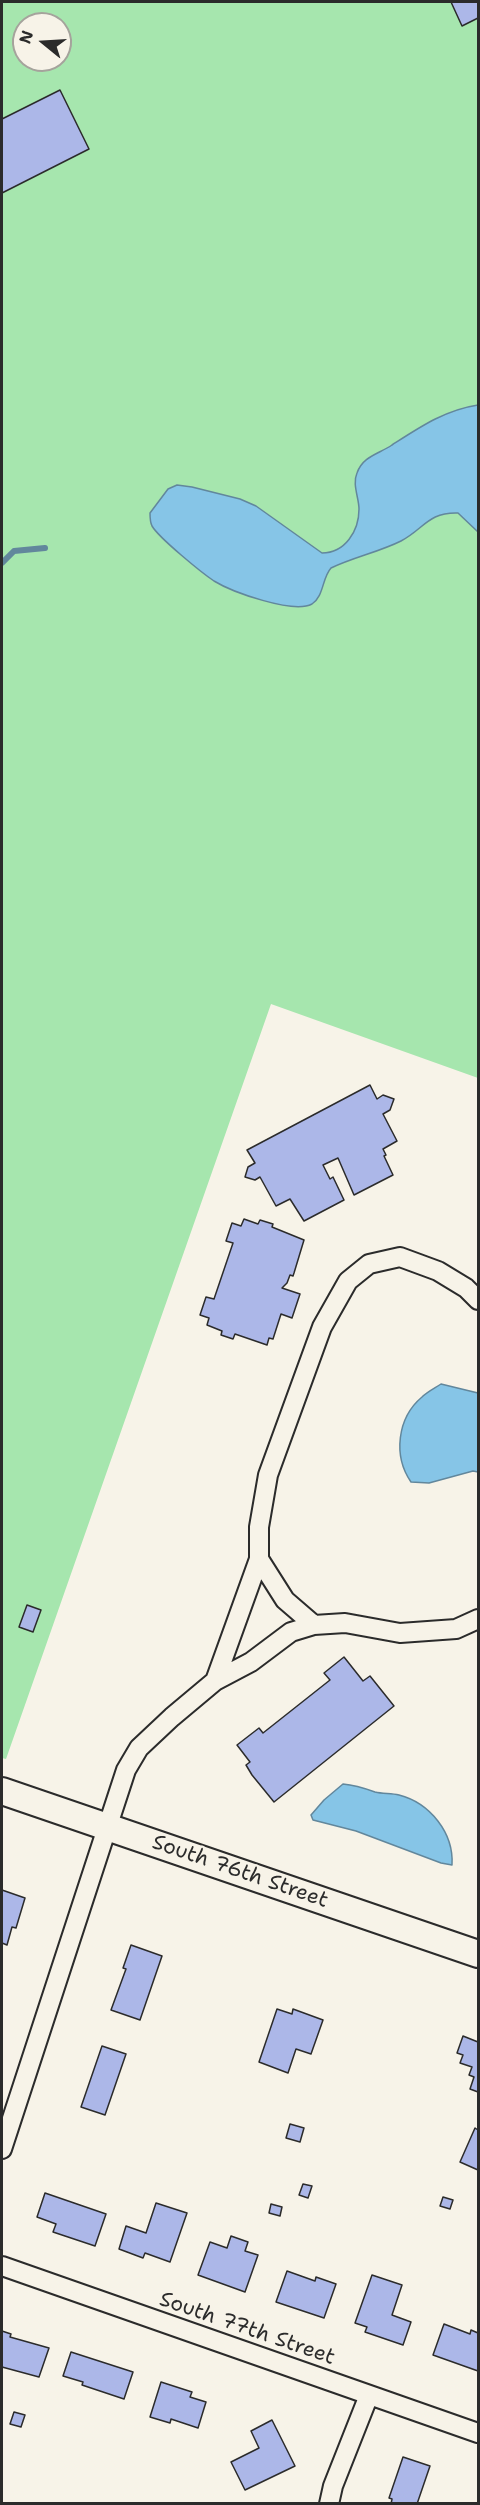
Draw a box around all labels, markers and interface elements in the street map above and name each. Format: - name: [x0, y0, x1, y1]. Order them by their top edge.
- north arrow: [12, 12, 72, 72]
- text: N: [14, 28, 38, 46]
- street label: South 76th Street: [149, 1830, 331, 1914]
- street label: South 77th Street: [156, 2287, 338, 2371]

